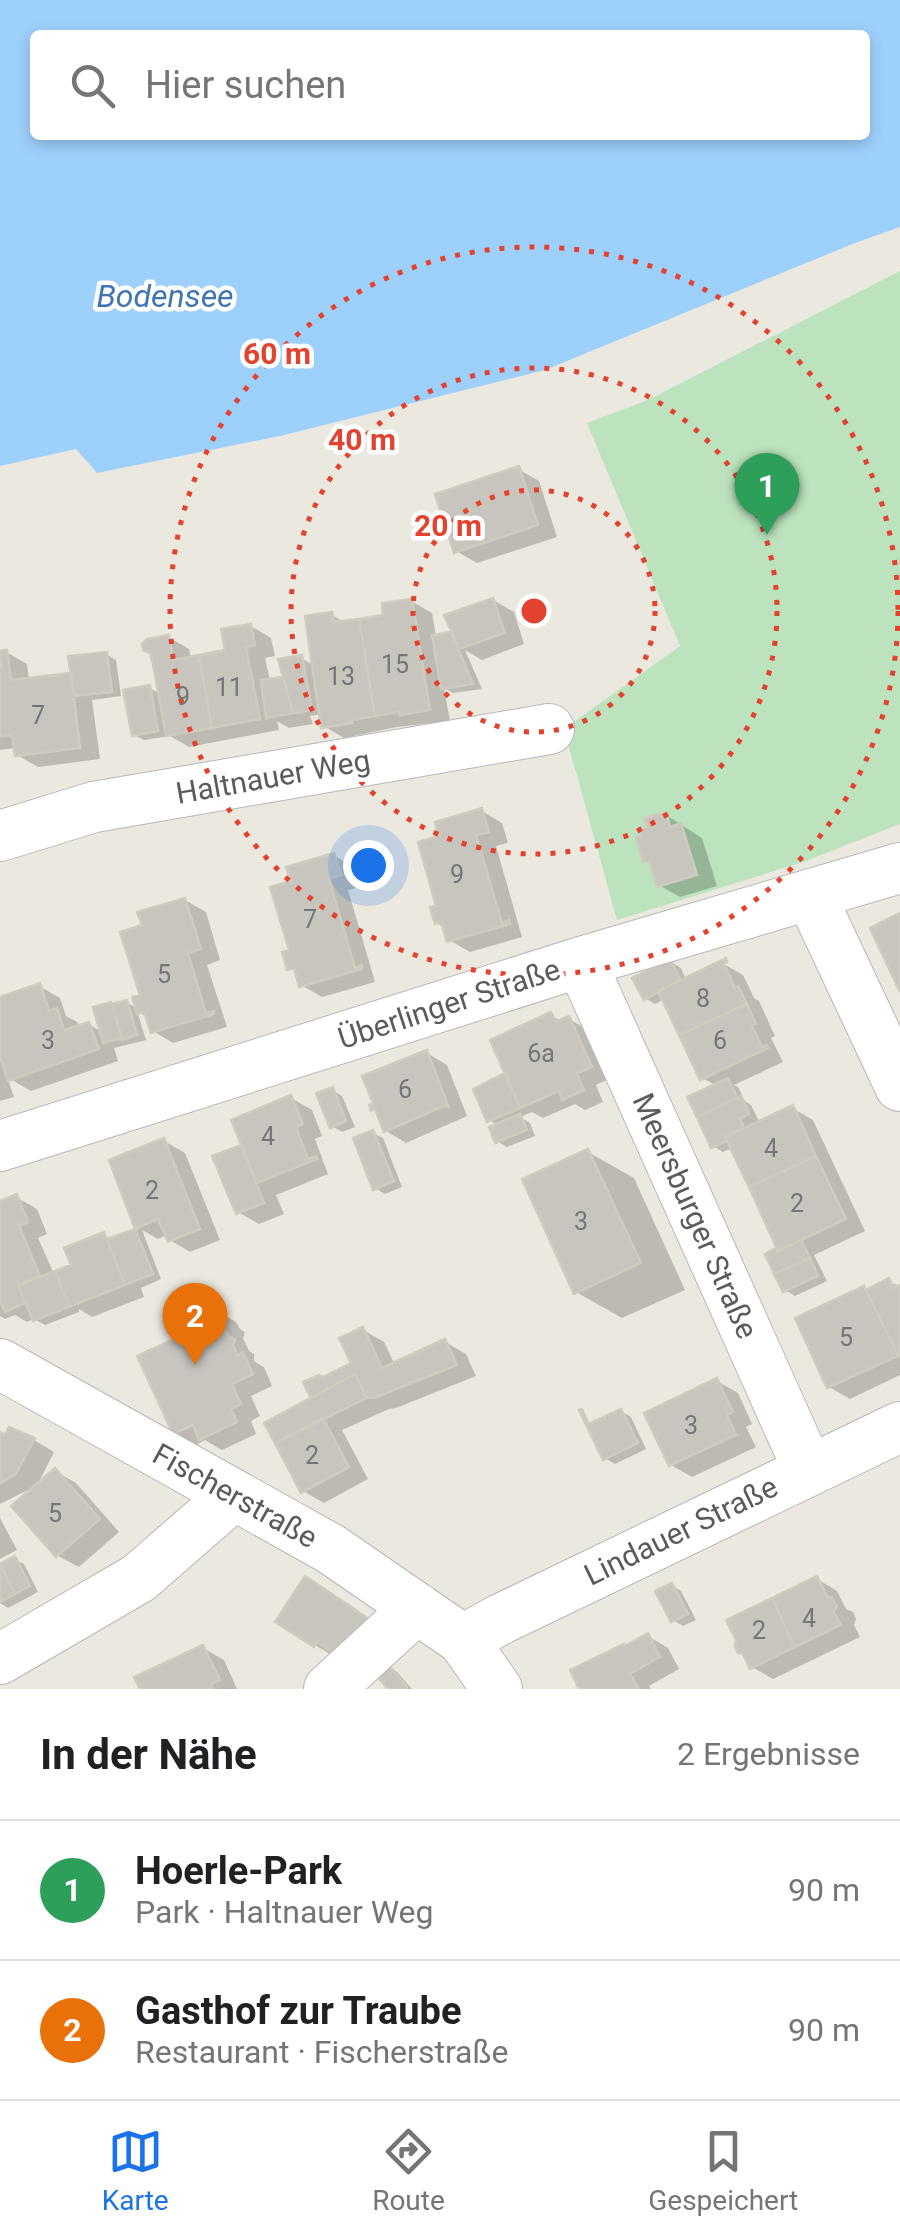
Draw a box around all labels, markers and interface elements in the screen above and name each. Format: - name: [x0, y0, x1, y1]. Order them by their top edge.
- search box: [30, 30, 870, 140]
- icon: search: [65, 58, 120, 113]
- text: Hier suchen: [145, 63, 346, 107]
- water label: Bodensee: [96, 277, 234, 315]
- text: 60 m: [243, 336, 311, 371]
- text: 40 m: [328, 422, 396, 457]
- pin: 1: [734, 452, 800, 535]
- text: 20 m: [414, 508, 482, 543]
- centre of rings: [516, 593, 552, 629]
- house number: 15: [381, 650, 409, 679]
- house number: 13: [327, 662, 355, 691]
- house number: 11: [215, 673, 243, 702]
- house number: 9: [176, 682, 190, 711]
- house number: 7: [31, 701, 45, 730]
- street label: Haltnauer Weg: [173, 742, 373, 811]
- your location: [343, 840, 394, 891]
- house number: 9: [450, 860, 464, 889]
- house number: 7: [303, 905, 317, 934]
- street label: Überlinger Straße: [334, 951, 564, 1056]
- house number: 5: [157, 960, 171, 989]
- house number: 8: [696, 984, 710, 1013]
- house number: 3: [41, 1026, 55, 1055]
- house number: 6: [713, 1026, 727, 1055]
- house number: 6a: [527, 1039, 555, 1068]
- house number: 6: [398, 1075, 412, 1104]
- street label: Meersburger Straße: [626, 1088, 765, 1344]
- house number: 4: [261, 1122, 275, 1151]
- house number: 4: [764, 1134, 778, 1163]
- house number: 2: [145, 1176, 159, 1205]
- house number: 2: [790, 1189, 804, 1218]
- house number: 3: [574, 1207, 588, 1236]
- pin: 2: [162, 1282, 228, 1365]
- house number: 5: [839, 1323, 853, 1352]
- house number: 3: [684, 1411, 698, 1440]
- street label: Fischerstraße: [147, 1436, 324, 1555]
- house number: 2: [305, 1441, 319, 1470]
- street label: Lindauer Straße: [578, 1469, 783, 1592]
- house number: 5: [48, 1499, 62, 1528]
- house number: 4: [802, 1604, 816, 1633]
- house number: 2: [752, 1616, 766, 1645]
- text: In der Nähe: [40, 1730, 257, 1779]
- text: 2 Ergebnisse: [677, 1735, 860, 1773]
- text: Hoerle-Park: [135, 1849, 342, 1893]
- text: 1: [63, 1871, 82, 1909]
- text: 90 m: [788, 1871, 860, 1909]
- text: Park · Haltnauer Weg: [135, 1893, 434, 1931]
- text: Gasthof zur Traube: [135, 1989, 461, 2033]
- text: 2: [63, 2011, 82, 2049]
- text: 90 m: [788, 2011, 860, 2049]
- text: Restaurant · Fischerstraße: [135, 2033, 509, 2071]
- tab: Karte: [102, 2124, 169, 2217]
- tab: Route: [372, 2124, 445, 2217]
- tab: Gespeichert: [648, 2124, 798, 2217]

